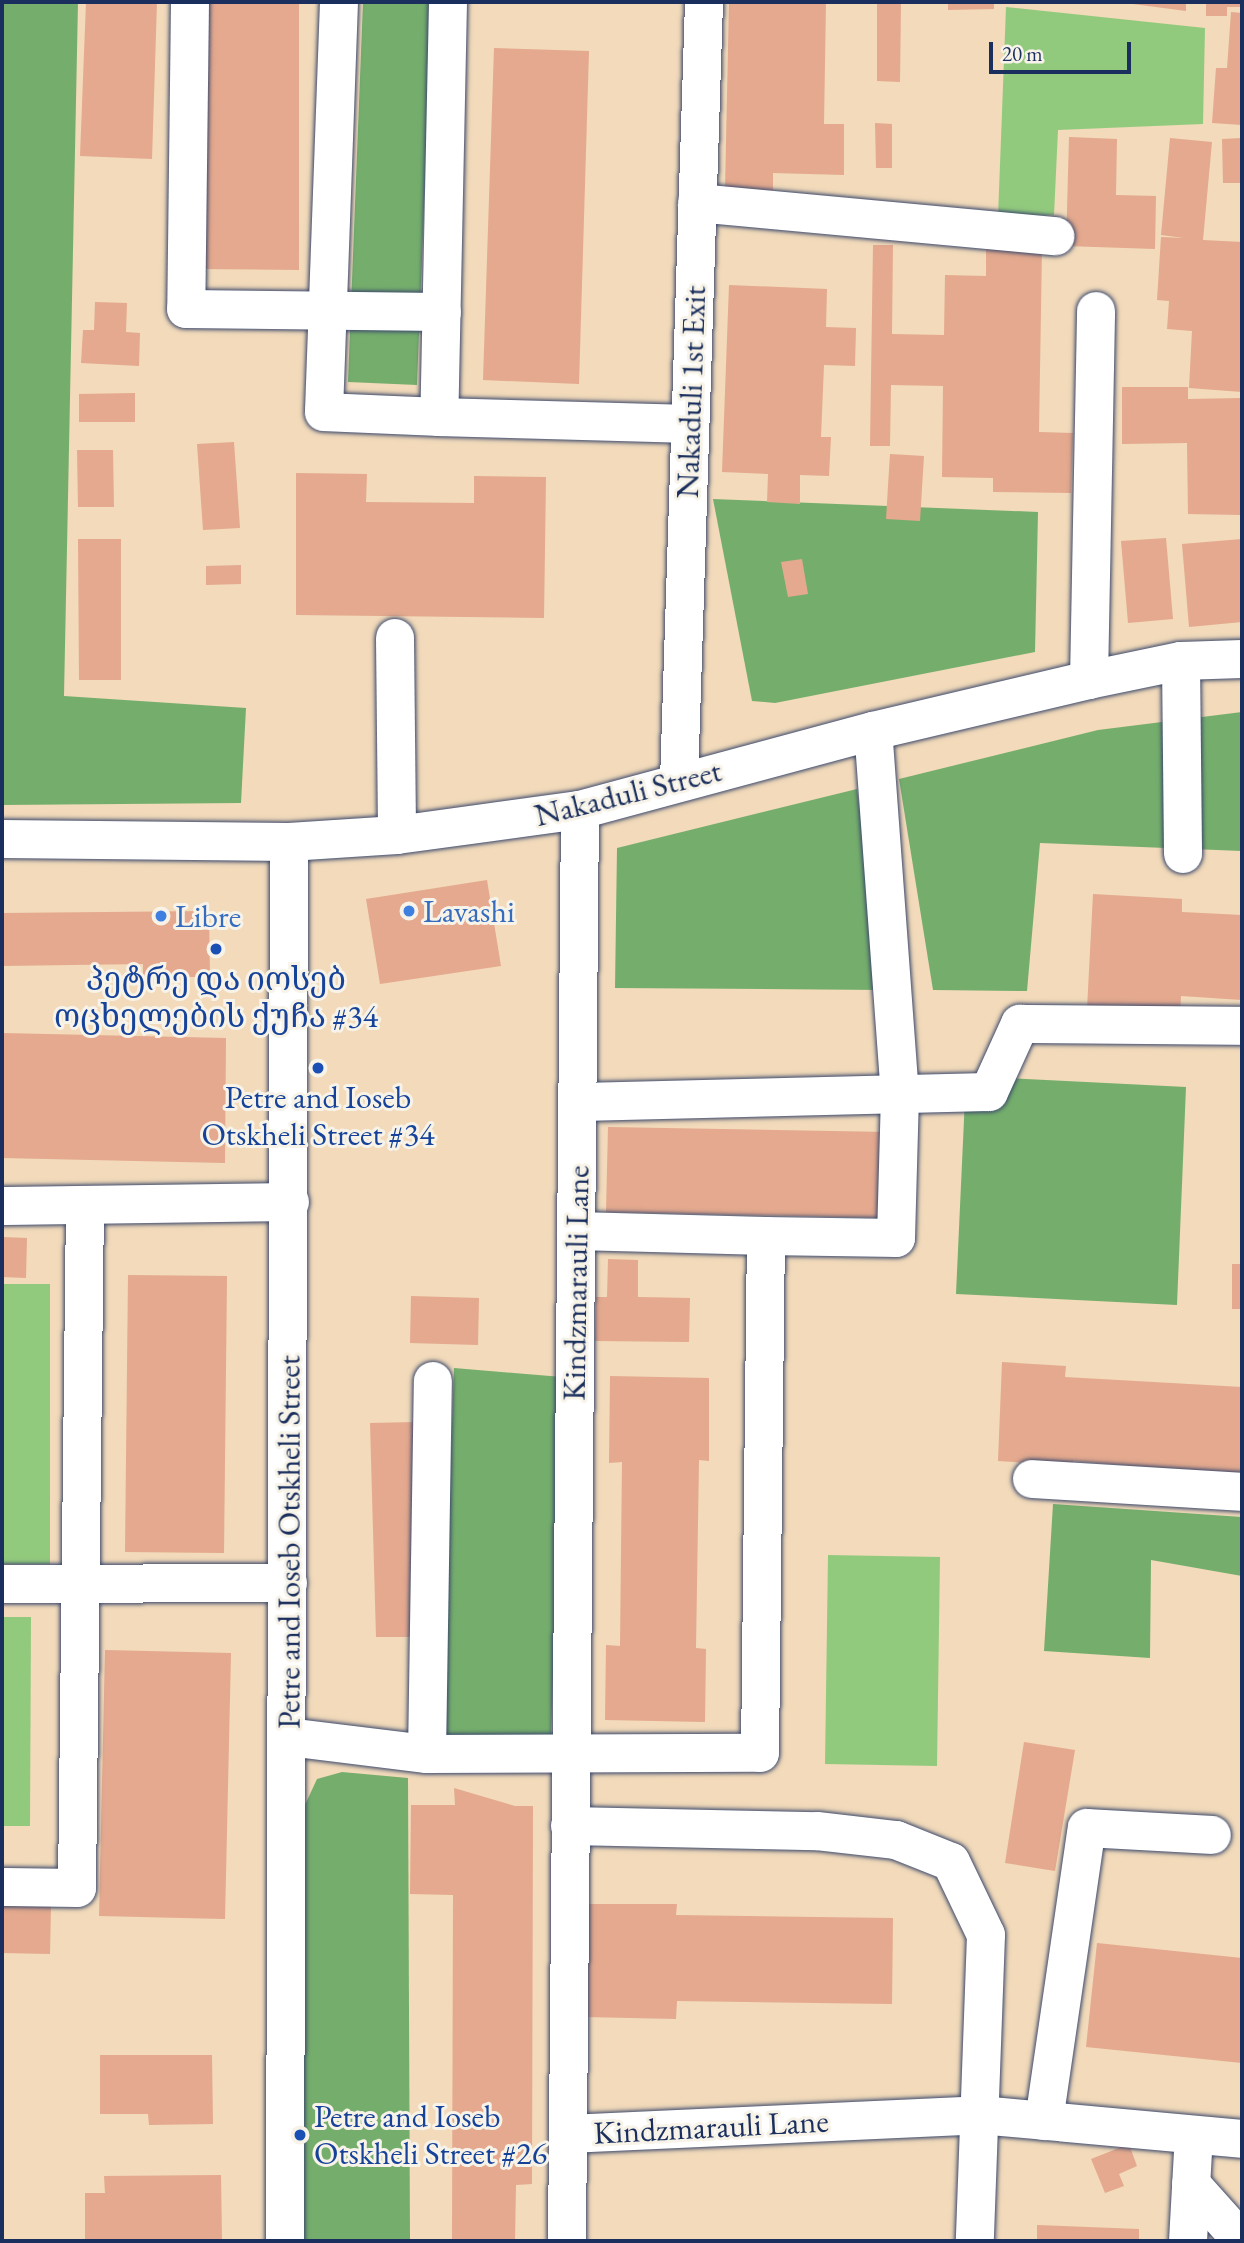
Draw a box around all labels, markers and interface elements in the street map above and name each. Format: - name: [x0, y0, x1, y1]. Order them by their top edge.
- scale bar: [992, 28, 1134, 72]
- text: 20 m: [1002, 40, 1043, 67]
- street label: Nakaduli 1st Exit: [668, 285, 714, 499]
- street label: Nakaduli Street: [531, 751, 725, 835]
- place label: Lavashi: [423, 892, 515, 930]
- place label: Libre: [175, 897, 241, 935]
- marker: Lavashi: [401, 903, 417, 919]
- marker: Libre: [153, 908, 169, 924]
- marker: პეტრე და იოსებ ოცხელების ქუჩა #34: [208, 941, 224, 957]
- place label: პეტრე და იოსებ ოცხელების ქუჩა #34: [54, 961, 378, 1036]
- marker: Petre and Ioseb Otskheli Street #34: [310, 1060, 326, 1076]
- place label: Petre and Ioseb Otskheli Street #34: [201, 1079, 435, 1154]
- street label: Kindzmarauli Lane: [555, 1165, 597, 1401]
- street label: Petre and Ioseb Otskheli Street: [270, 1355, 308, 1729]
- place label: Petre and Ioseb Otskheli Street #26: [314, 2098, 547, 2173]
- street label: Kindzmarauli Lane: [592, 2102, 830, 2152]
- marker: Petre and Ioseb Otskheli Street #26: [292, 2127, 308, 2143]

